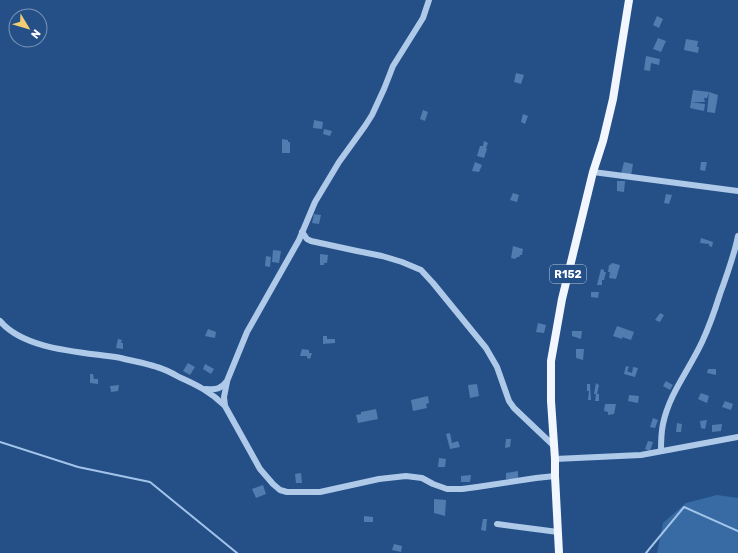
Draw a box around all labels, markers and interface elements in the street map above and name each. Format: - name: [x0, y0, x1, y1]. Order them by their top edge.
- north arrow: [8, 8, 48, 48]
- text: N: [28, 27, 43, 41]
- road number: R152: [550, 265, 586, 283]

